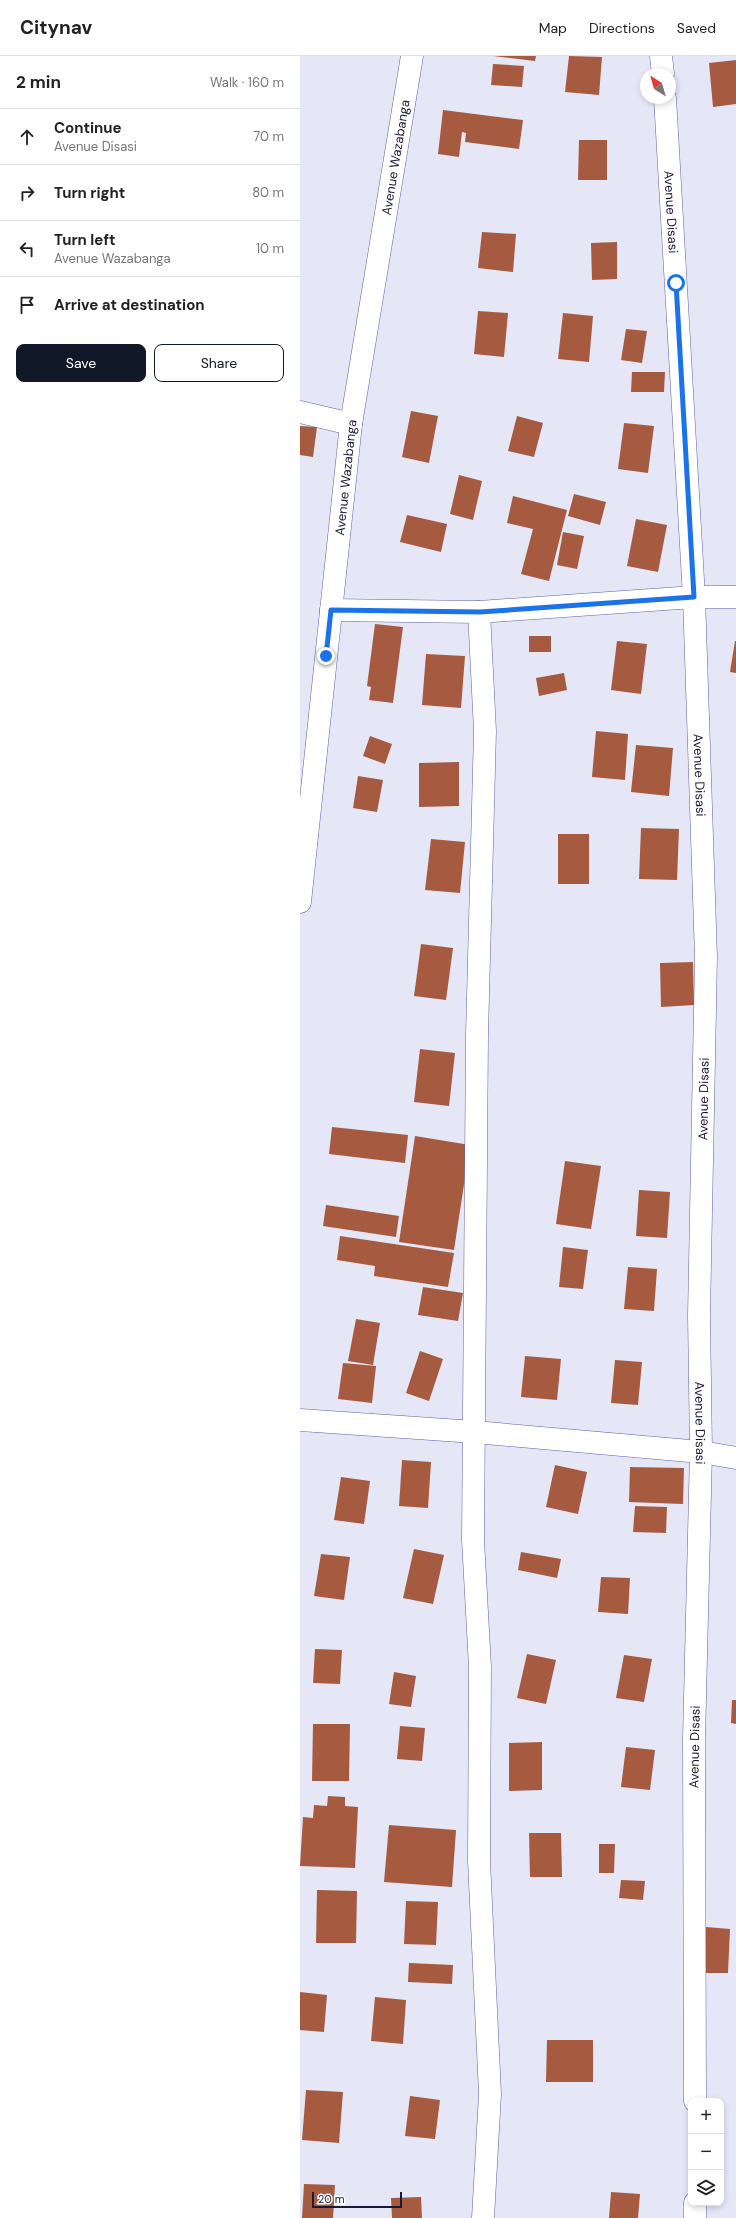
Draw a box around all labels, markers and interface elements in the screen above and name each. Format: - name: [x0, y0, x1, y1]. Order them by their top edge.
- text: Citynav: [20, 15, 92, 40]
- text: Map: [539, 19, 567, 37]
- text: Directions: [589, 19, 655, 37]
- text: Saved: [677, 19, 716, 37]
- north arrow: [640, 68, 676, 104]
- text: 2 min: [16, 71, 61, 93]
- text: Walk · 160 m: [210, 74, 284, 91]
- street label: Avenue Wazabanga: [378, 98, 414, 216]
- text: Continue: [54, 118, 122, 138]
- icon: ahead: [16, 126, 38, 148]
- text: 70 m: [253, 128, 284, 145]
- text: Avenue Disasi: [54, 138, 137, 155]
- street label: Avenue Disasi: [660, 170, 682, 254]
- icon: right: [16, 182, 38, 204]
- text: Turn right: [54, 183, 125, 203]
- text: 80 m: [252, 184, 284, 201]
- text: Turn left: [54, 230, 115, 250]
- icon: left: [16, 238, 38, 260]
- text: 10 m: [256, 240, 284, 257]
- text: Avenue Wazabanga: [54, 250, 171, 267]
- route start: [667, 274, 685, 292]
- icon: arrive: [16, 294, 38, 316]
- text: Arrive at destination: [54, 295, 205, 315]
- button: Save: [16, 344, 146, 382]
- button: Share: [154, 344, 284, 382]
- street label: Avenue Wazabanga: [331, 418, 361, 536]
- route end: [317, 647, 335, 665]
- street label: Avenue Disasi: [690, 733, 709, 817]
- street label: Avenue Disasi: [694, 1057, 713, 1141]
- street label: Avenue Disasi: [691, 1381, 709, 1465]
- street label: Avenue Disasi: [685, 1705, 704, 1789]
- map controls: [688, 2098, 724, 2206]
- button: +: [688, 2098, 724, 2134]
- button: −: [688, 2134, 724, 2170]
- button: layers: [688, 2170, 724, 2206]
- scale bar: [312, 2190, 402, 2209]
- text: 20 m: [318, 2192, 344, 2206]

